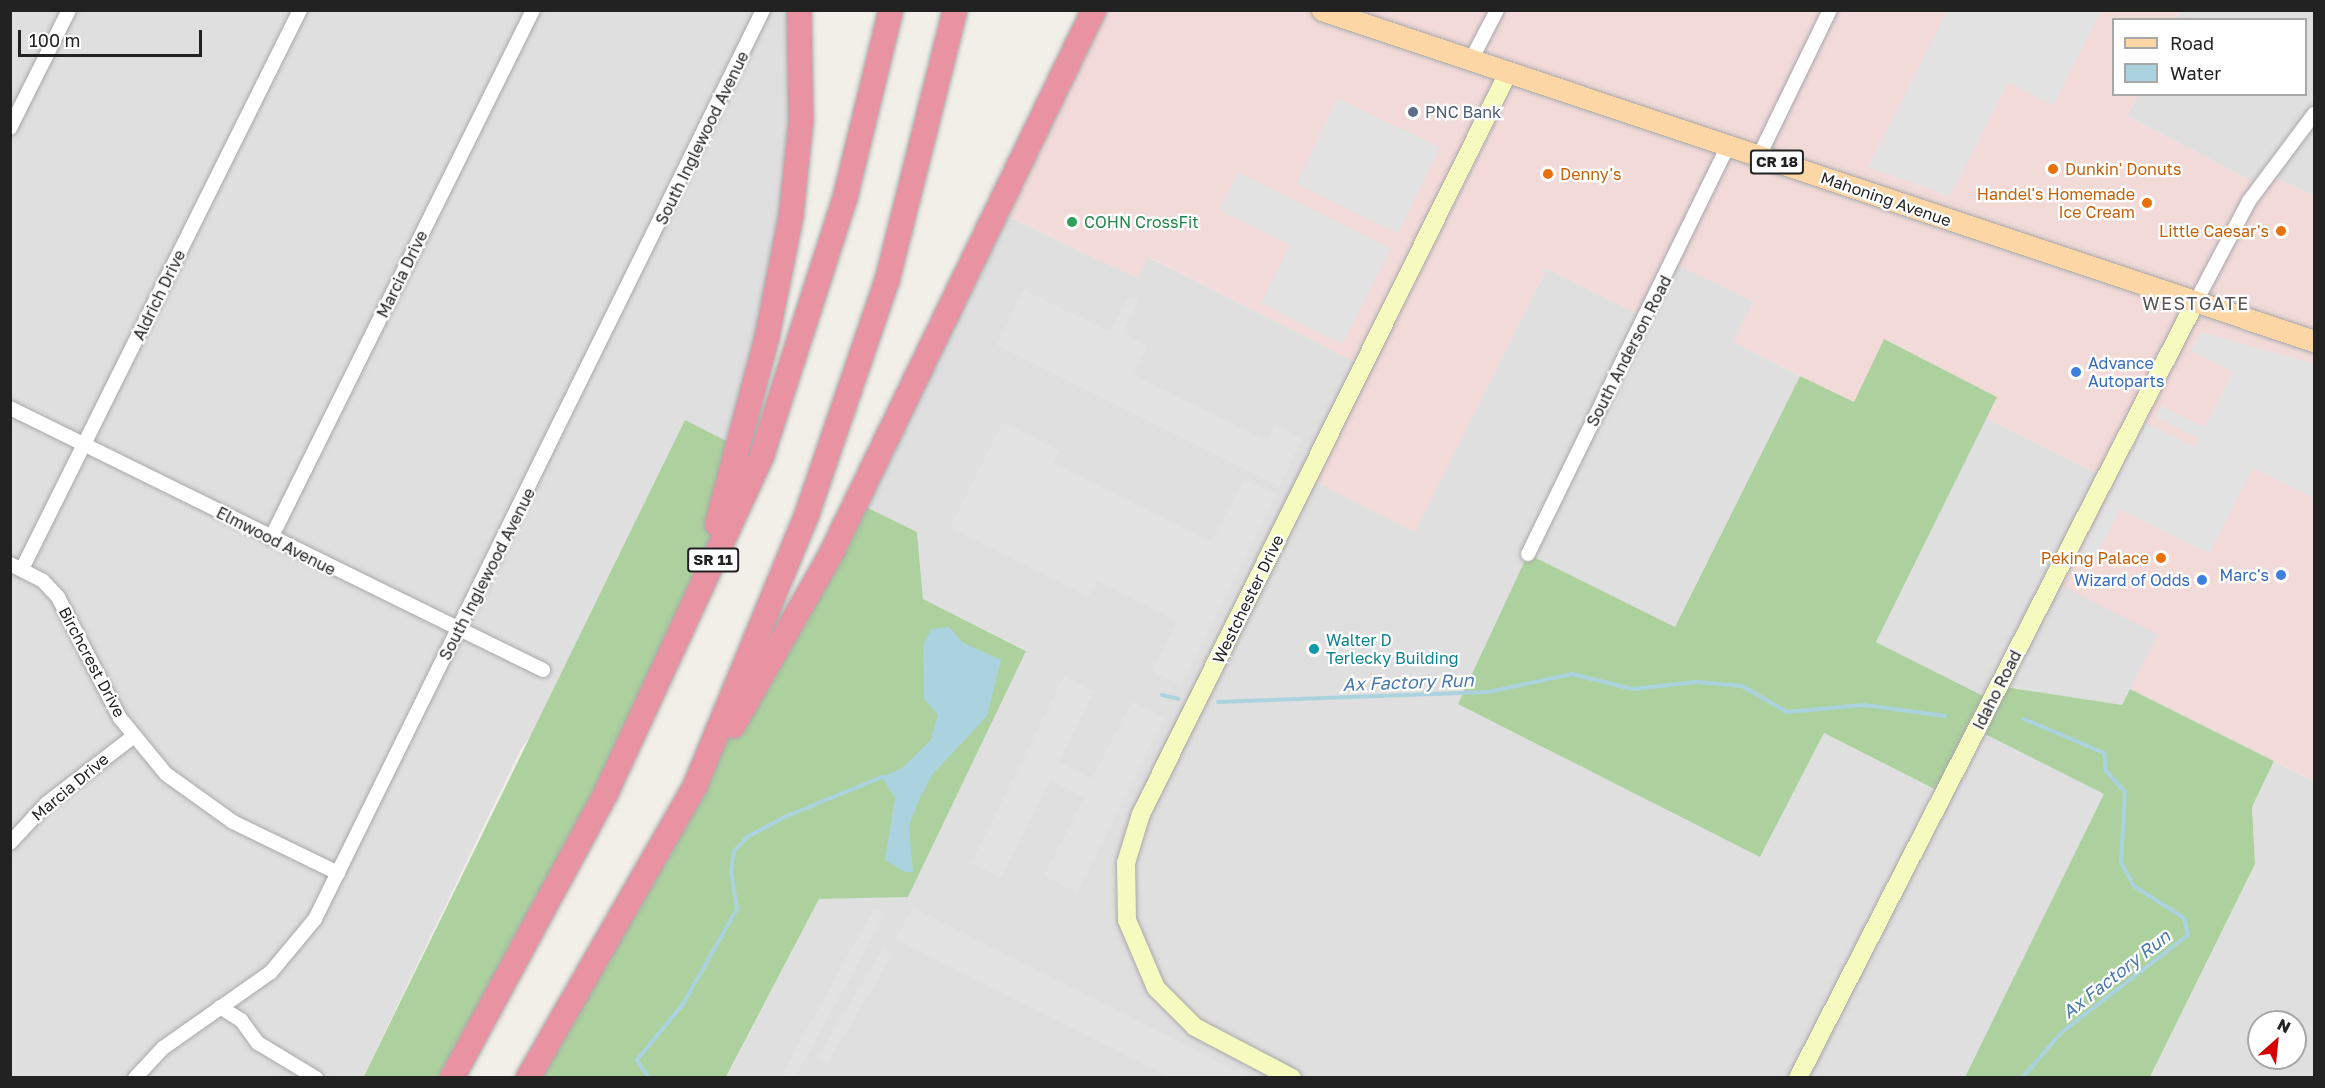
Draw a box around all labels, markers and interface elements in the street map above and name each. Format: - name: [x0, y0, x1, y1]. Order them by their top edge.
- scale bar: [21, 18, 206, 56]
- legend: [2112, 18, 2307, 96]
- text: 100 m: [29, 29, 80, 51]
- text: Road: [2170, 32, 2214, 54]
- street label: South Inglewood Avenue: [652, 48, 752, 228]
- text: Water: [2170, 62, 2221, 84]
- place label: PNC Bank: [1425, 102, 1501, 122]
- marker: PNC Bank: [1406, 105, 1420, 119]
- road number: CR 18: [1748, 150, 1806, 174]
- place label: Dunkin' Donuts: [2065, 159, 2181, 179]
- marker: Dunkin' Donuts: [2046, 162, 2060, 176]
- place label: Denny's: [1560, 164, 1621, 184]
- marker: Denny's: [1541, 167, 1555, 181]
- street label: Mahoning Avenue: [1818, 168, 1954, 230]
- place label: Handel's Homemade Ice Cream: [1977, 184, 2135, 222]
- marker: Handel's Homemade Ice Cream: [2140, 196, 2154, 210]
- place label: COHN CrossFit: [1084, 212, 1199, 232]
- marker: COHN CrossFit: [1065, 215, 1079, 229]
- place label: Little Caesar's: [2159, 221, 2269, 241]
- marker: Little Caesar's: [2274, 224, 2288, 238]
- street label: Marcia Drive: [373, 227, 431, 321]
- street label: Aldrich Drive: [129, 247, 189, 343]
- street label: South Anderson Road: [1583, 272, 1675, 430]
- district label: WESTGATE: [2142, 292, 2250, 314]
- place label: Advance Autoparts: [2088, 353, 2164, 391]
- marker: Advance Autoparts: [2069, 365, 2083, 379]
- street label: South Inglewood Avenue: [435, 485, 539, 663]
- street label: Elmwood Avenue: [213, 503, 339, 579]
- street label: Westchester Drive: [1209, 532, 1287, 666]
- road number: SR 11: [686, 548, 740, 572]
- place label: Peking Palace: [2041, 548, 2149, 568]
- marker: Peking Palace: [2154, 551, 2168, 565]
- place label: Marc's: [2220, 565, 2269, 585]
- marker: Marc's: [2274, 568, 2288, 582]
- place label: Wizard of Odds: [2074, 570, 2190, 590]
- marker: Wizard of Odds: [2195, 573, 2209, 587]
- street label: Birchcrest Drive: [55, 604, 129, 720]
- place label: Walter D Terlecky Building: [1326, 630, 1459, 668]
- marker: Walter D Terlecky Building: [1307, 642, 1321, 656]
- street label: Idaho Road: [1969, 647, 2025, 733]
- water label: Ax Factory Run: [1342, 669, 1474, 695]
- street label: Marcia Drive: [28, 749, 112, 825]
- water label: Ax Factory Run: [2058, 925, 2174, 1023]
- north arrow: [2247, 1010, 2307, 1070]
- text: N: [2274, 1014, 2294, 1037]

